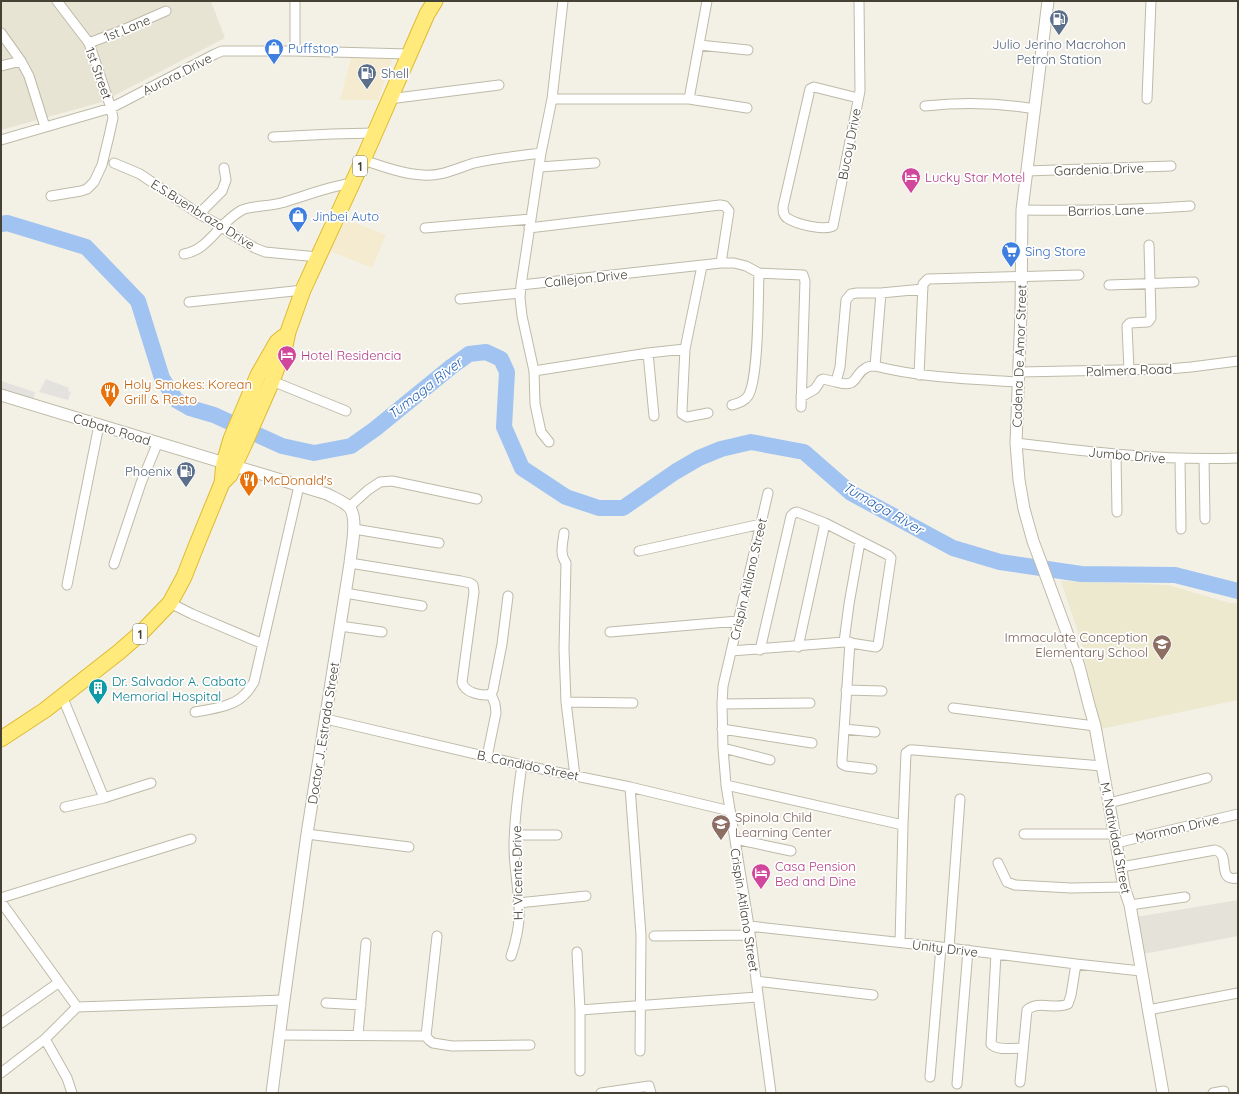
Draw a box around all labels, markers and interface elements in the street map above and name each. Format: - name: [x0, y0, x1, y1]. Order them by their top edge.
- fuel station icon: Julio Jerino Macrohon Petron Station: [1048, 8, 1070, 36]
- street label: 1st Lane: [102, 11, 152, 45]
- place label: Julio Jerino Macrohon Petron Station: [992, 36, 1126, 67]
- shop icon: Puffstop: [263, 37, 285, 65]
- place label: Puffstop: [288, 40, 339, 56]
- street label: 1st Street: [82, 45, 116, 101]
- street label: Aurora Drive: [140, 50, 214, 98]
- fuel station icon: Shell: [356, 62, 378, 90]
- place label: Shell: [381, 65, 409, 81]
- street label: Bucoy Drive: [834, 107, 864, 181]
- road number: 1: [353, 156, 367, 176]
- street label: Gardenia Drive: [1054, 159, 1144, 179]
- hotel icon: Lucky Star Motel: [900, 166, 922, 194]
- place label: Lucky Star Motel: [925, 169, 1025, 185]
- street label: E.S.Buenbrazo Drive: [148, 176, 258, 252]
- street label: Barrios Lane: [1068, 201, 1144, 219]
- shop icon: Jinbei Auto: [287, 205, 309, 233]
- place label: Jinbei Auto: [312, 208, 379, 224]
- supermarket icon: Sing Store: [1000, 240, 1022, 268]
- place label: Sing Store: [1025, 243, 1086, 259]
- street label: Callejon Drive: [544, 266, 628, 290]
- street label: Cadena De Amor Street: [1009, 284, 1029, 428]
- hotel icon: Hotel Residencia: [276, 344, 298, 372]
- place label: Hotel Residencia: [301, 347, 401, 363]
- water label: Tumaga River: [384, 352, 467, 423]
- street label: Palmera Road: [1086, 360, 1172, 380]
- place label: Holy Smokes: Korean Grill & Resto: [124, 376, 252, 407]
- restaurant icon: Holy Smokes: Korean Grill & Resto: [99, 380, 121, 408]
- street label: Cabato Road: [71, 410, 153, 448]
- street label: Jumbo Drive: [1088, 444, 1166, 466]
- fuel station icon: Phoenix: [175, 460, 197, 488]
- place label: Phoenix: [125, 463, 172, 479]
- restaurant icon: McDonald's: [238, 469, 260, 497]
- place label: McDonald's: [263, 472, 333, 488]
- water label: Tumaga River: [840, 478, 928, 539]
- street label: Crispin Atilano Street: [726, 516, 770, 642]
- road number: 1: [133, 624, 147, 644]
- place label: Immaculate Conception Elementary School: [1005, 629, 1148, 660]
- school or university icon: Immaculate Conception Elementary School: [1151, 633, 1173, 661]
- street label: Doctor J. Estrada Street: [304, 661, 342, 805]
- place label: Dr. Salvador A. Cabato Memorial Hospital: [112, 673, 247, 704]
- building icon: Dr. Salvador A. Cabato Memorial Hospital: [87, 677, 109, 705]
- street label: B. Candido Street: [476, 746, 580, 784]
- street label: M. Natividad Street: [1097, 781, 1135, 895]
- place label: Spinola Child Learning Center: [735, 809, 832, 840]
- street label: Mormon Drive: [1133, 811, 1221, 845]
- school or university icon: Spinola Child Learning Center: [710, 813, 732, 841]
- street label: H. Vicente Drive: [508, 825, 526, 921]
- street label: Crispin Atilano Street: [727, 847, 763, 973]
- place label: Casa Pension Bed and Dine: [775, 858, 856, 889]
- hotel icon: Casa Pension Bed and Dine: [750, 862, 772, 890]
- street label: Unity Drive: [911, 936, 979, 960]

